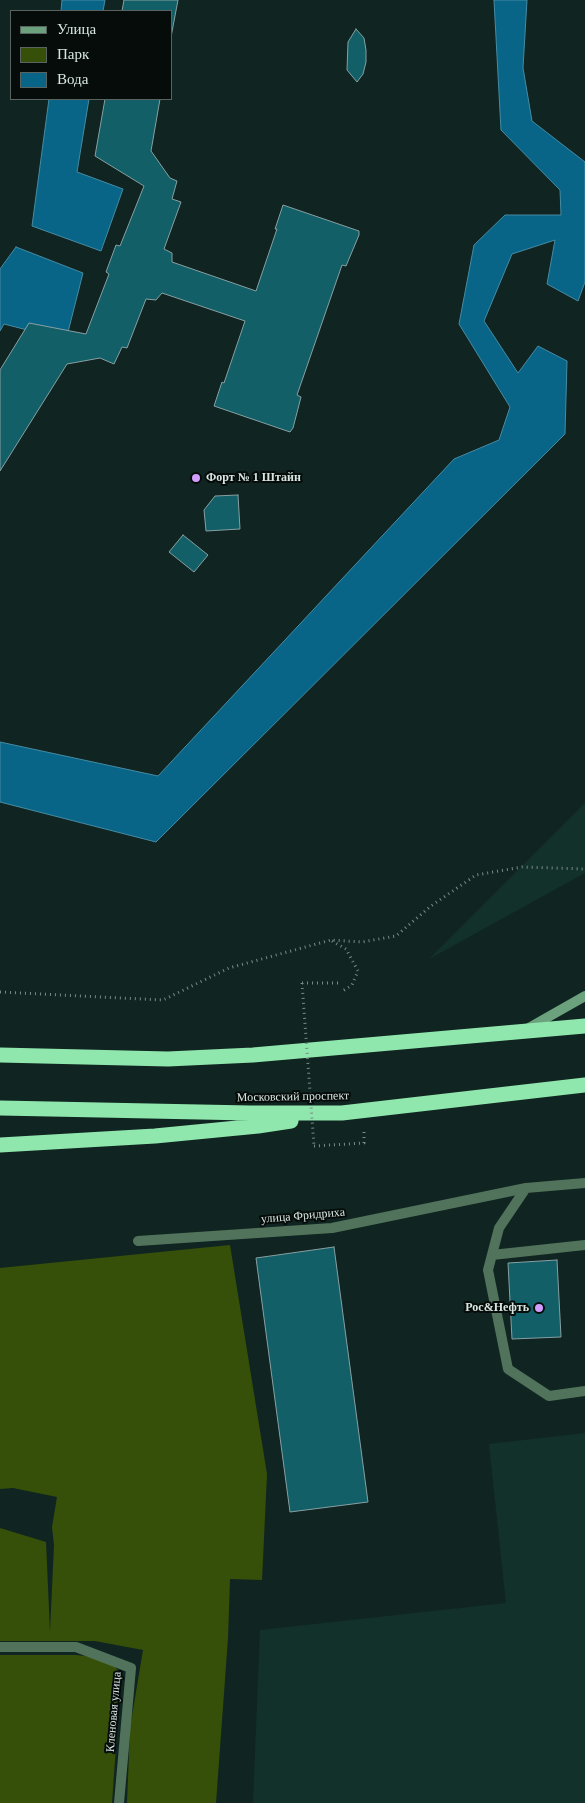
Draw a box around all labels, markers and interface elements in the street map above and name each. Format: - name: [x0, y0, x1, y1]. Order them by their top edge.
- legend: [10, 10, 172, 100]
- text: Улица: [57, 21, 96, 37]
- text: Парк: [57, 46, 89, 62]
- text: Вода: [57, 71, 88, 87]
- place label: Форт № 1 Штайн: [206, 471, 301, 485]
- marker: Форт № 1 Штайн: [190, 472, 202, 484]
- street label: Московский проспект: [237, 1089, 349, 1105]
- street label: улица Фридриха: [260, 1205, 346, 1227]
- place label: Рос&Нефть: [465, 1301, 529, 1315]
- marker: Рос&Нефть: [533, 1302, 545, 1314]
- street label: Кленовая улица: [103, 1671, 125, 1753]

